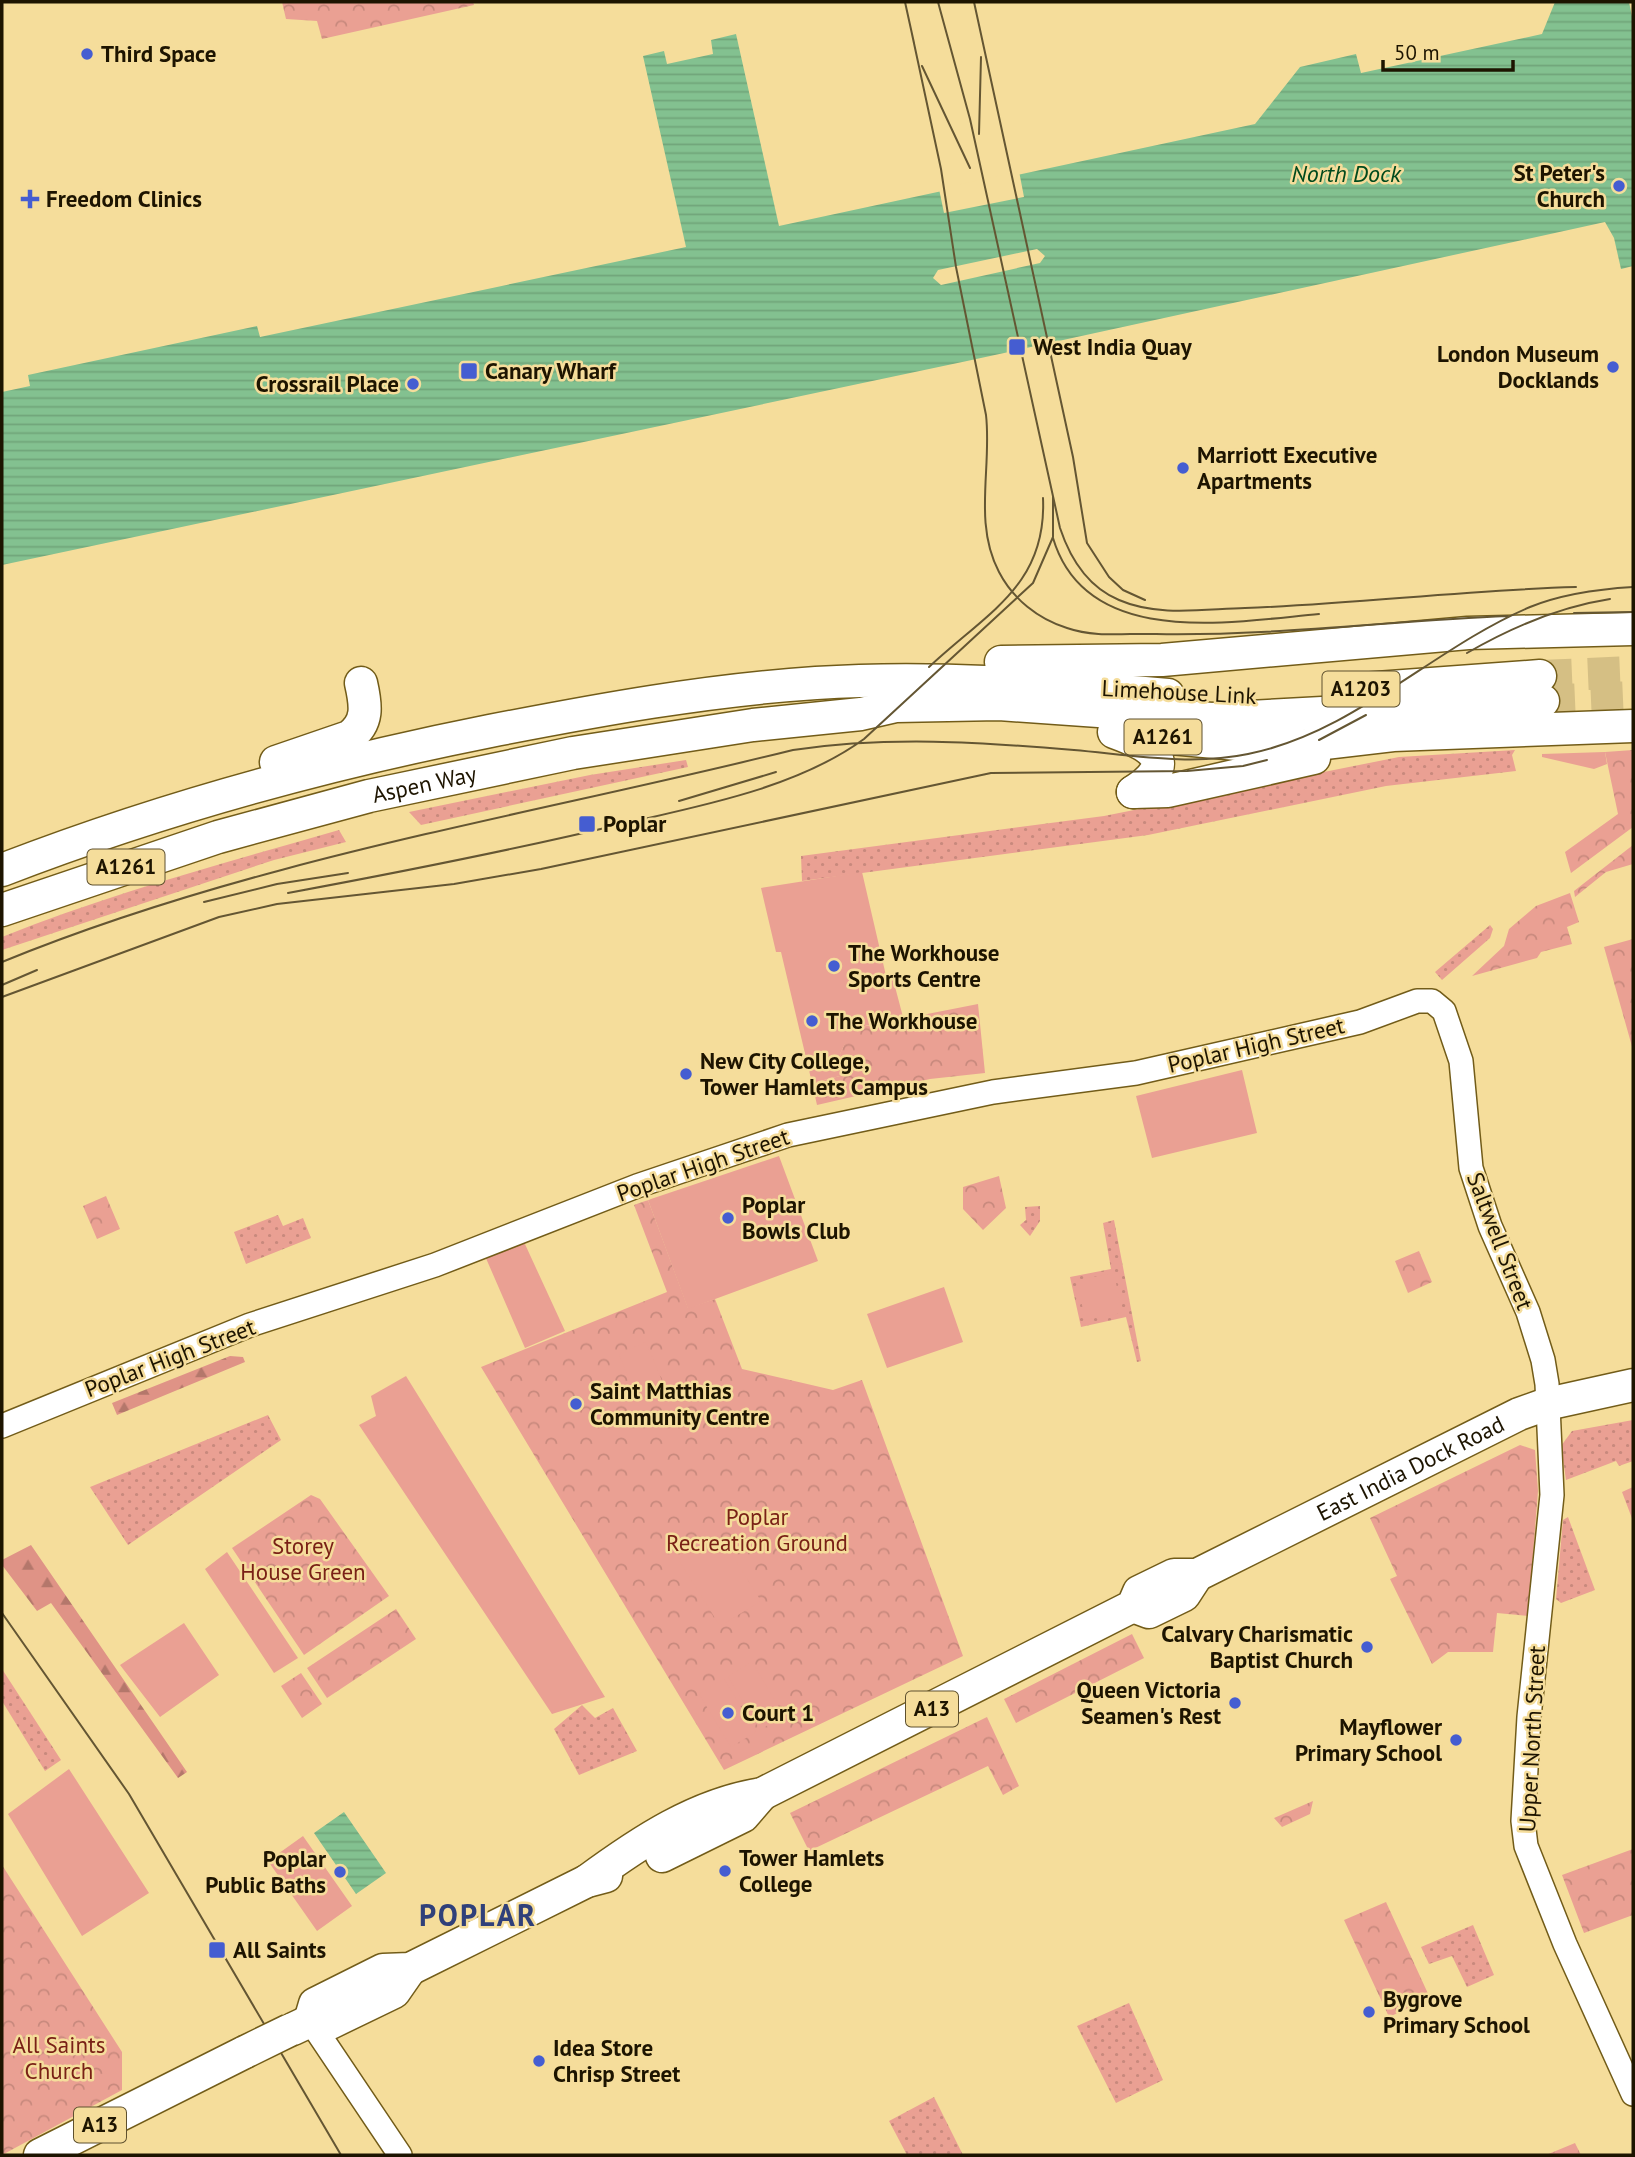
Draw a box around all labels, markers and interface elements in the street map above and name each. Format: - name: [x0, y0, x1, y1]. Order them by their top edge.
- scale bar: [1383, 28, 1512, 72]
- place label: Third Space: [101, 39, 216, 68]
- text: 50 m: [1394, 39, 1440, 66]
- marker: Third Space: [79, 46, 95, 62]
- water label: North Dock: [1291, 158, 1402, 189]
- place label: St Peter's Church: [1513, 158, 1605, 213]
- marker: St Peter's Church: [1611, 178, 1627, 194]
- place label: Freedom Clinics: [46, 184, 202, 213]
- marker: Freedom Clinics: [20, 189, 40, 209]
- place label: West India Quay: [1033, 332, 1193, 361]
- marker: West India Quay: [1007, 337, 1027, 357]
- place label: London Museum Docklands: [1437, 339, 1599, 394]
- place label: Canary Wharf: [485, 356, 617, 385]
- marker: London Museum Docklands: [1605, 359, 1621, 375]
- marker: Canary Wharf: [459, 361, 479, 381]
- place label: Crossrail Place: [256, 369, 399, 398]
- marker: Crossrail Place: [405, 376, 421, 392]
- place label: Marriott Executive Apartments: [1197, 440, 1377, 495]
- marker: Marriott Executive Apartments: [1175, 460, 1191, 476]
- road number: A1203: [1322, 672, 1400, 706]
- street label: Limehouse Link: [1101, 673, 1257, 710]
- road number: A1261: [1124, 720, 1202, 754]
- street label: Aspen Way: [369, 759, 479, 809]
- place label: Poplar: [603, 809, 667, 838]
- marker: Poplar: [577, 814, 597, 834]
- road number: A1261: [88, 850, 164, 884]
- place label: The Workhouse Sports Centre: [848, 938, 1000, 993]
- marker: The Workhouse Sports Centre: [826, 958, 842, 974]
- place label: The Workhouse: [826, 1006, 978, 1035]
- street label: Poplar High Street: [1165, 1010, 1347, 1079]
- marker: The Workhouse: [804, 1013, 820, 1029]
- place label: New City College, Tower Hamlets Campus: [700, 1046, 928, 1101]
- marker: New City College, Tower Hamlets Campus: [678, 1066, 694, 1082]
- street label: Poplar High Street: [613, 1121, 793, 1208]
- street label: Saltwell Street: [1461, 1168, 1540, 1314]
- place label: Poplar Bowls Club: [742, 1190, 851, 1245]
- marker: Poplar Bowls Club: [720, 1210, 736, 1226]
- street label: Poplar High Street: [80, 1312, 259, 1403]
- place label: Saint Matthias Community Centre: [590, 1376, 770, 1431]
- marker: Saint Matthias Community Centre: [568, 1396, 584, 1412]
- street label: East India Dock Road: [1312, 1409, 1509, 1527]
- park label: Poplar Recreation Ground: [666, 1502, 848, 1557]
- park label: Storey House Green: [240, 1531, 366, 1586]
- place label: Calvary Charismatic Baptist Church: [1161, 1619, 1353, 1674]
- marker: Calvary Charismatic Baptist Church: [1359, 1639, 1375, 1655]
- street label: Upper North Street: [1512, 1645, 1551, 1833]
- place label: Queen Victoria Seamen's Rest: [1076, 1675, 1221, 1730]
- road number: A13: [906, 1692, 958, 1726]
- marker: Queen Victoria Seamen's Rest: [1227, 1695, 1243, 1711]
- place label: Court 1: [742, 1698, 814, 1727]
- marker: Court 1: [720, 1705, 736, 1721]
- place label: Mayflower Primary School: [1295, 1712, 1443, 1767]
- marker: Mayflower Primary School: [1448, 1732, 1464, 1748]
- place label: Tower Hamlets College: [739, 1843, 885, 1898]
- place label: Poplar Public Baths: [205, 1844, 327, 1899]
- marker: Tower Hamlets College: [717, 1863, 733, 1879]
- marker: Poplar Public Baths: [332, 1864, 348, 1880]
- district label: POPLAR: [419, 1895, 537, 1934]
- place label: All Saints: [233, 1935, 327, 1964]
- marker: All Saints: [207, 1940, 227, 1960]
- place label: Bygrove Primary School: [1383, 1984, 1530, 2039]
- marker: Bygrove Primary School: [1361, 2004, 1377, 2020]
- park label: All Saints Church: [13, 2030, 105, 2085]
- place label: Idea Store Chrisp Street: [553, 2033, 680, 2088]
- marker: Idea Store Chrisp Street: [531, 2053, 547, 2069]
- road number: A13: [74, 2108, 126, 2142]

